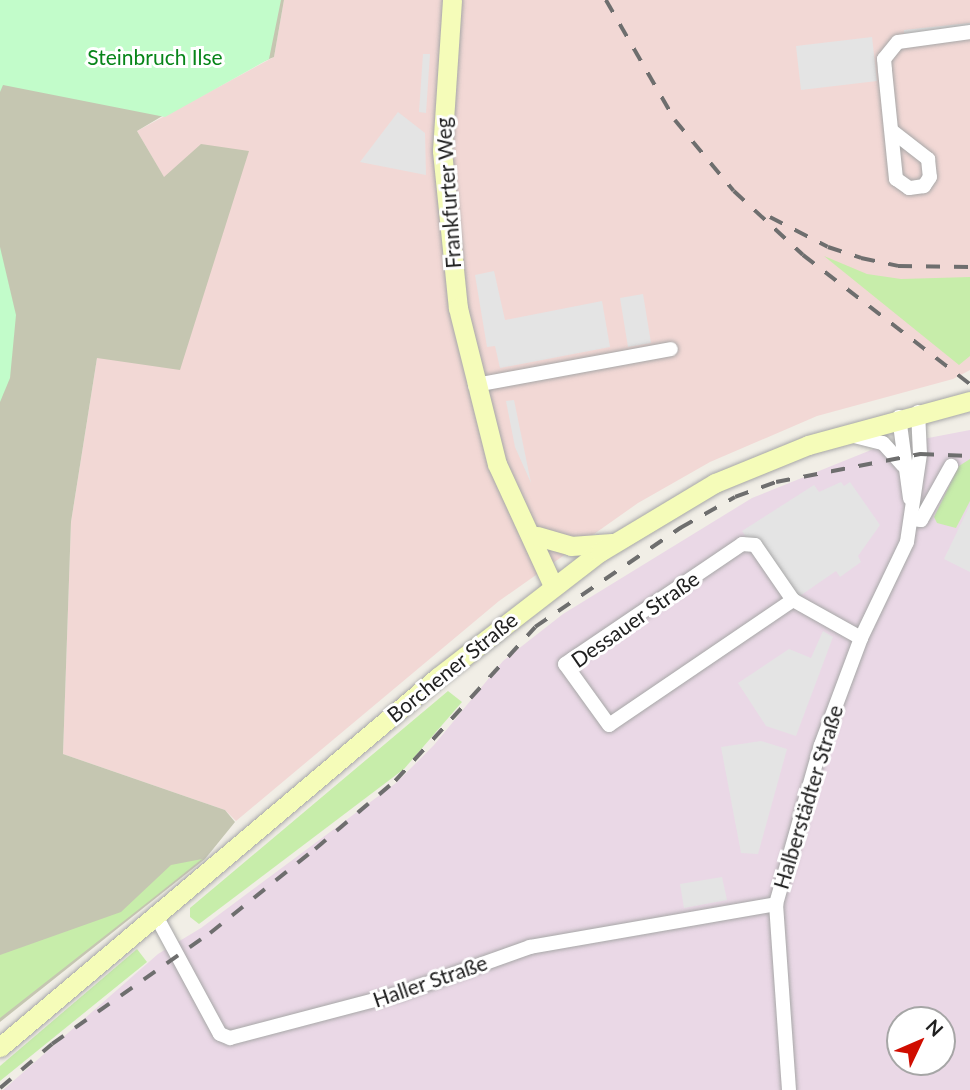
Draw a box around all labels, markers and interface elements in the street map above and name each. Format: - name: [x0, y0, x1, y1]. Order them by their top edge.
- park label: Steinbruch Ilse: [87, 44, 223, 70]
- street label: Frankfurter Weg: [430, 116, 466, 270]
- street label: Dessauer Straße: [566, 565, 704, 673]
- street label: Borchener Straße: [382, 607, 522, 727]
- street label: Halberstädter Straße: [768, 702, 848, 892]
- street label: Haller Straße: [369, 950, 491, 1012]
- north arrow: [886, 1006, 956, 1076]
- text: N: [922, 1014, 948, 1041]

